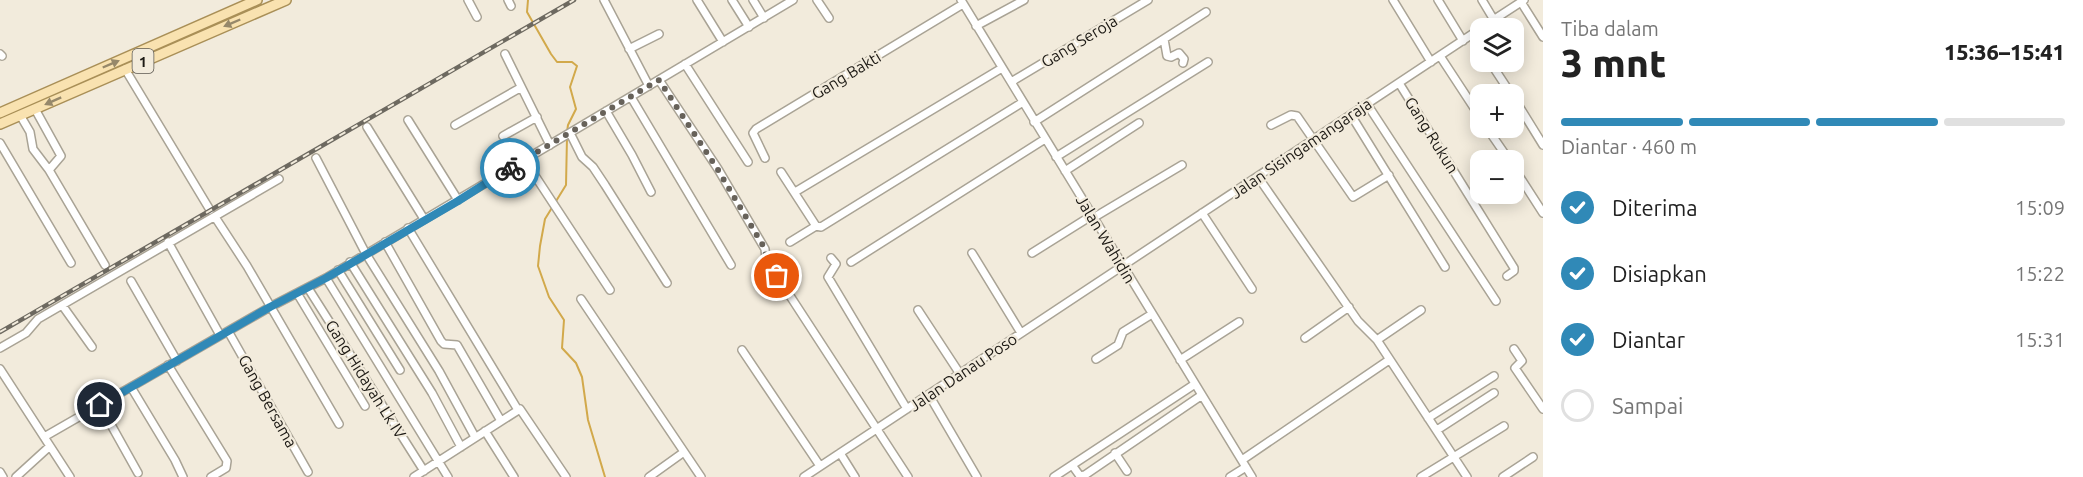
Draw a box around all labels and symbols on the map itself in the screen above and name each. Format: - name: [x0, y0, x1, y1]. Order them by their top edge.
- street label: Gang Seroja: [1038, 11, 1120, 71]
- one-way arrow: [222, 18, 240, 28]
- street label: Gang Bakti: [808, 47, 884, 103]
- road number: 1: [132, 49, 154, 73]
- one-way arrow: [103, 59, 121, 69]
- street label: Jalan Sisingamangaraja: [1227, 94, 1375, 202]
- street label: Gang Rukun: [1402, 94, 1462, 176]
- one-way arrow: [44, 96, 62, 106]
- courier: [480, 138, 540, 198]
- street label: Jalan Wahidin: [1073, 192, 1139, 286]
- pin: [751, 250, 802, 301]
- street label: Gang Hidayah Lk IV: [322, 316, 410, 442]
- street label: Jalan Danau Poso: [906, 329, 1020, 415]
- street label: Gang Bersama: [235, 352, 301, 450]
- pin: [74, 379, 125, 430]

